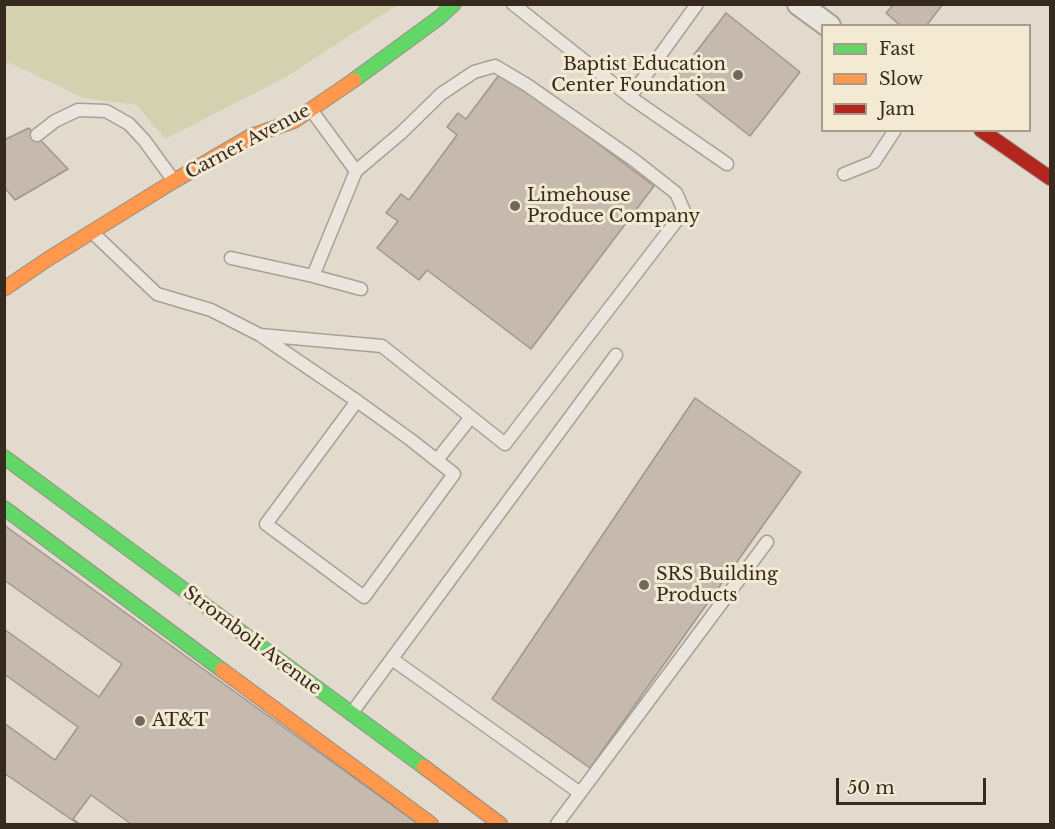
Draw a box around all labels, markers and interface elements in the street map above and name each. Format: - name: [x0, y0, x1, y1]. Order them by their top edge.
- legend: [821, 24, 1031, 132]
- text: Fast: [879, 38, 915, 60]
- place label: Baptist Education Center Foundation: [551, 54, 726, 97]
- marker: Baptist Education Center Foundation: [731, 68, 745, 82]
- text: Slow: [879, 68, 923, 90]
- text: Jam: [879, 98, 915, 120]
- street label: Carner Avenue: [182, 100, 314, 184]
- place label: Limehouse Produce Company: [527, 185, 700, 228]
- marker: Limehouse Produce Company: [508, 199, 522, 213]
- place label: SRS Building Products: [656, 564, 778, 606]
- marker: SRS Building Products: [637, 578, 651, 592]
- street label: Stromboli Avenue: [179, 582, 325, 700]
- place label: AT&T: [152, 710, 208, 732]
- marker: AT&T: [133, 714, 147, 728]
- scale bar: [839, 766, 989, 804]
- text: 50 m: [847, 777, 895, 799]

